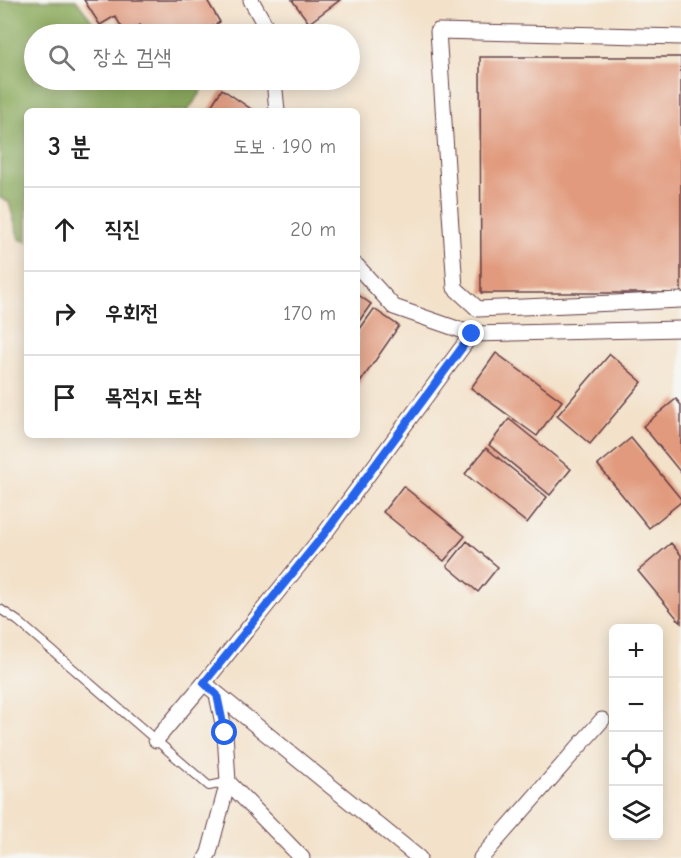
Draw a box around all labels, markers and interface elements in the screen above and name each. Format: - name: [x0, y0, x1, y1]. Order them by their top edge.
- search box: [24, 24, 360, 90]
- icon: search: [45, 41, 78, 74]
- text: 장소 검색: [93, 44, 171, 70]
- text: 3 분: [48, 132, 91, 162]
- text: 도보 · 190 m: [233, 135, 336, 158]
- icon: ahead: [48, 213, 81, 246]
- text: 직진: [105, 216, 140, 242]
- text: 20 m: [290, 218, 336, 241]
- icon: right: [48, 297, 81, 330]
- text: 우회전: [105, 300, 158, 326]
- text: 170 m: [283, 302, 336, 325]
- route end: [458, 320, 484, 346]
- icon: arrive: [48, 381, 81, 414]
- text: 목적지 도착: [105, 384, 201, 410]
- map controls: [609, 624, 663, 840]
- button: +: [609, 624, 663, 678]
- button: −: [609, 678, 663, 732]
- route start: [211, 719, 237, 745]
- button: locate: [609, 732, 663, 786]
- button: layers: [609, 786, 663, 840]

